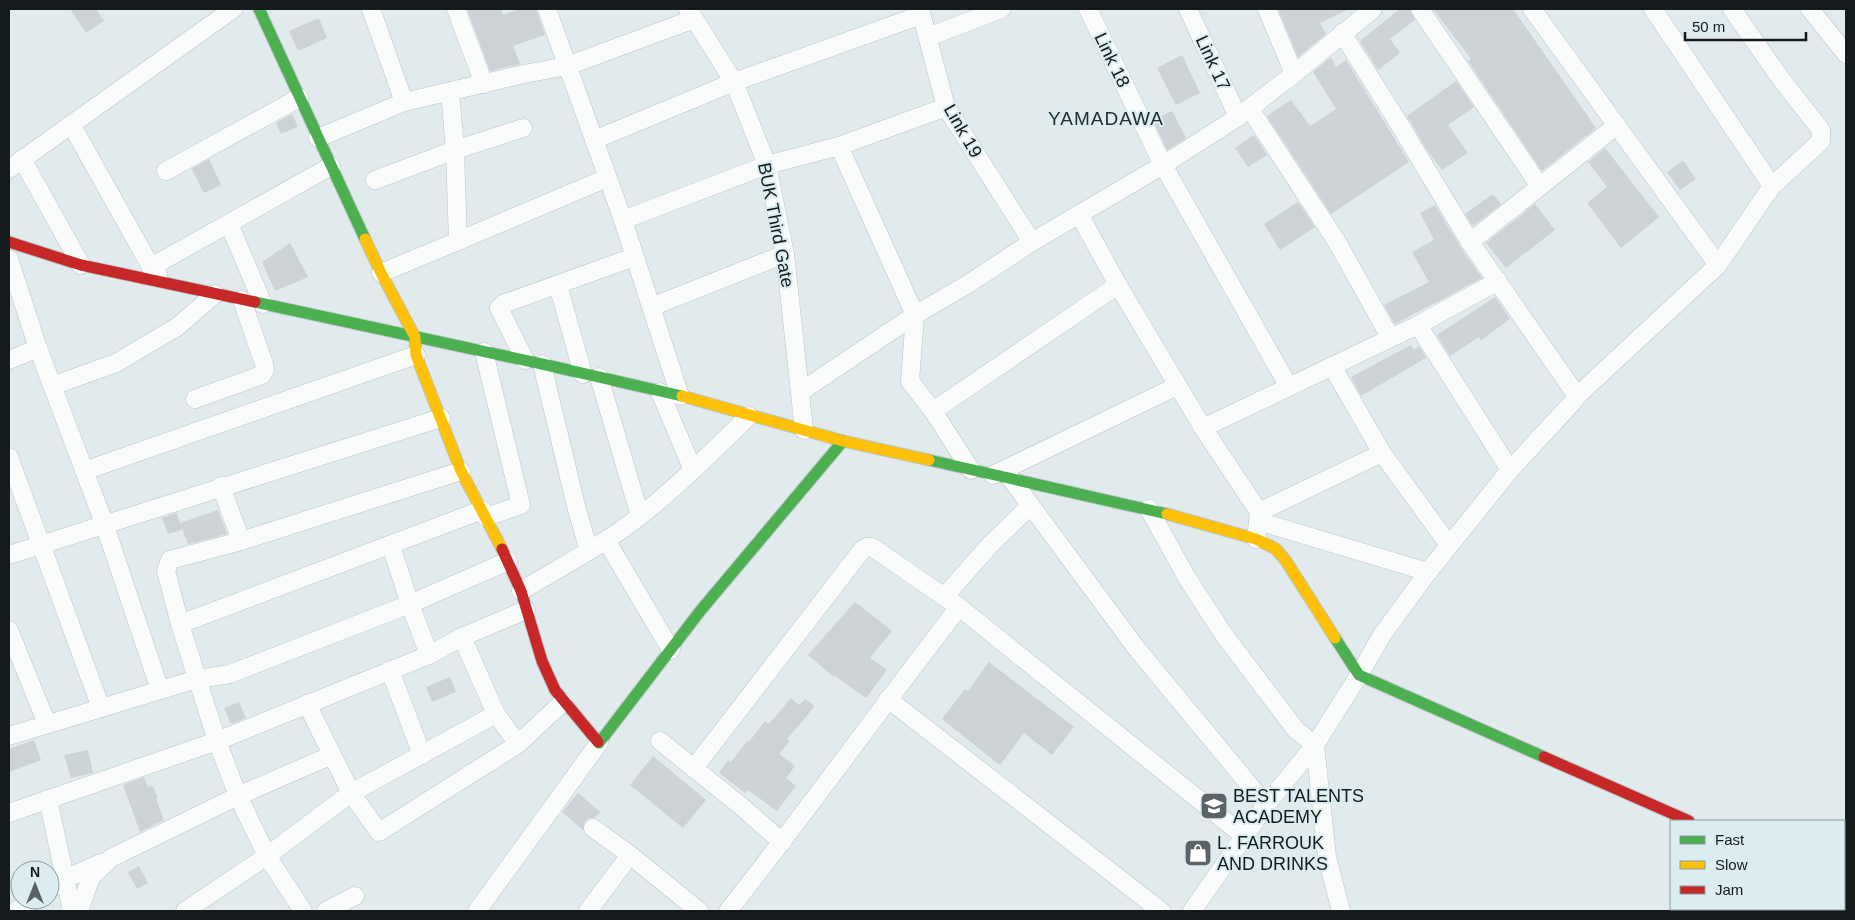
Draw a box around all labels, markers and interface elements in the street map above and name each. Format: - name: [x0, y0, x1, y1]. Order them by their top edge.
- scale bar: [1685, 10, 1806, 42]
- text: 50 m: [1692, 18, 1725, 35]
- street label: Link 18: [1090, 30, 1134, 90]
- street label: Link 17: [1192, 32, 1234, 94]
- street label: Link 19: [940, 101, 986, 161]
- district label: YAMADAWA: [1048, 108, 1164, 129]
- street label: BUK Third Gate: [754, 161, 798, 289]
- place label: BEST TALENTS ACADEMY: [1233, 786, 1364, 827]
- school or university icon: BEST TALENTS ACADEMY: [1199, 791, 1229, 821]
- legend: [1670, 820, 1845, 910]
- text: Fast: [1715, 831, 1745, 848]
- place label: L. FARROUK AND DRINKS: [1217, 833, 1328, 874]
- shop icon: L. FARROUK AND DRINKS: [1183, 838, 1213, 868]
- text: Slow: [1715, 856, 1748, 873]
- north arrow: [10, 860, 60, 910]
- text: N: [30, 864, 40, 880]
- text: Jam: [1715, 881, 1743, 898]

